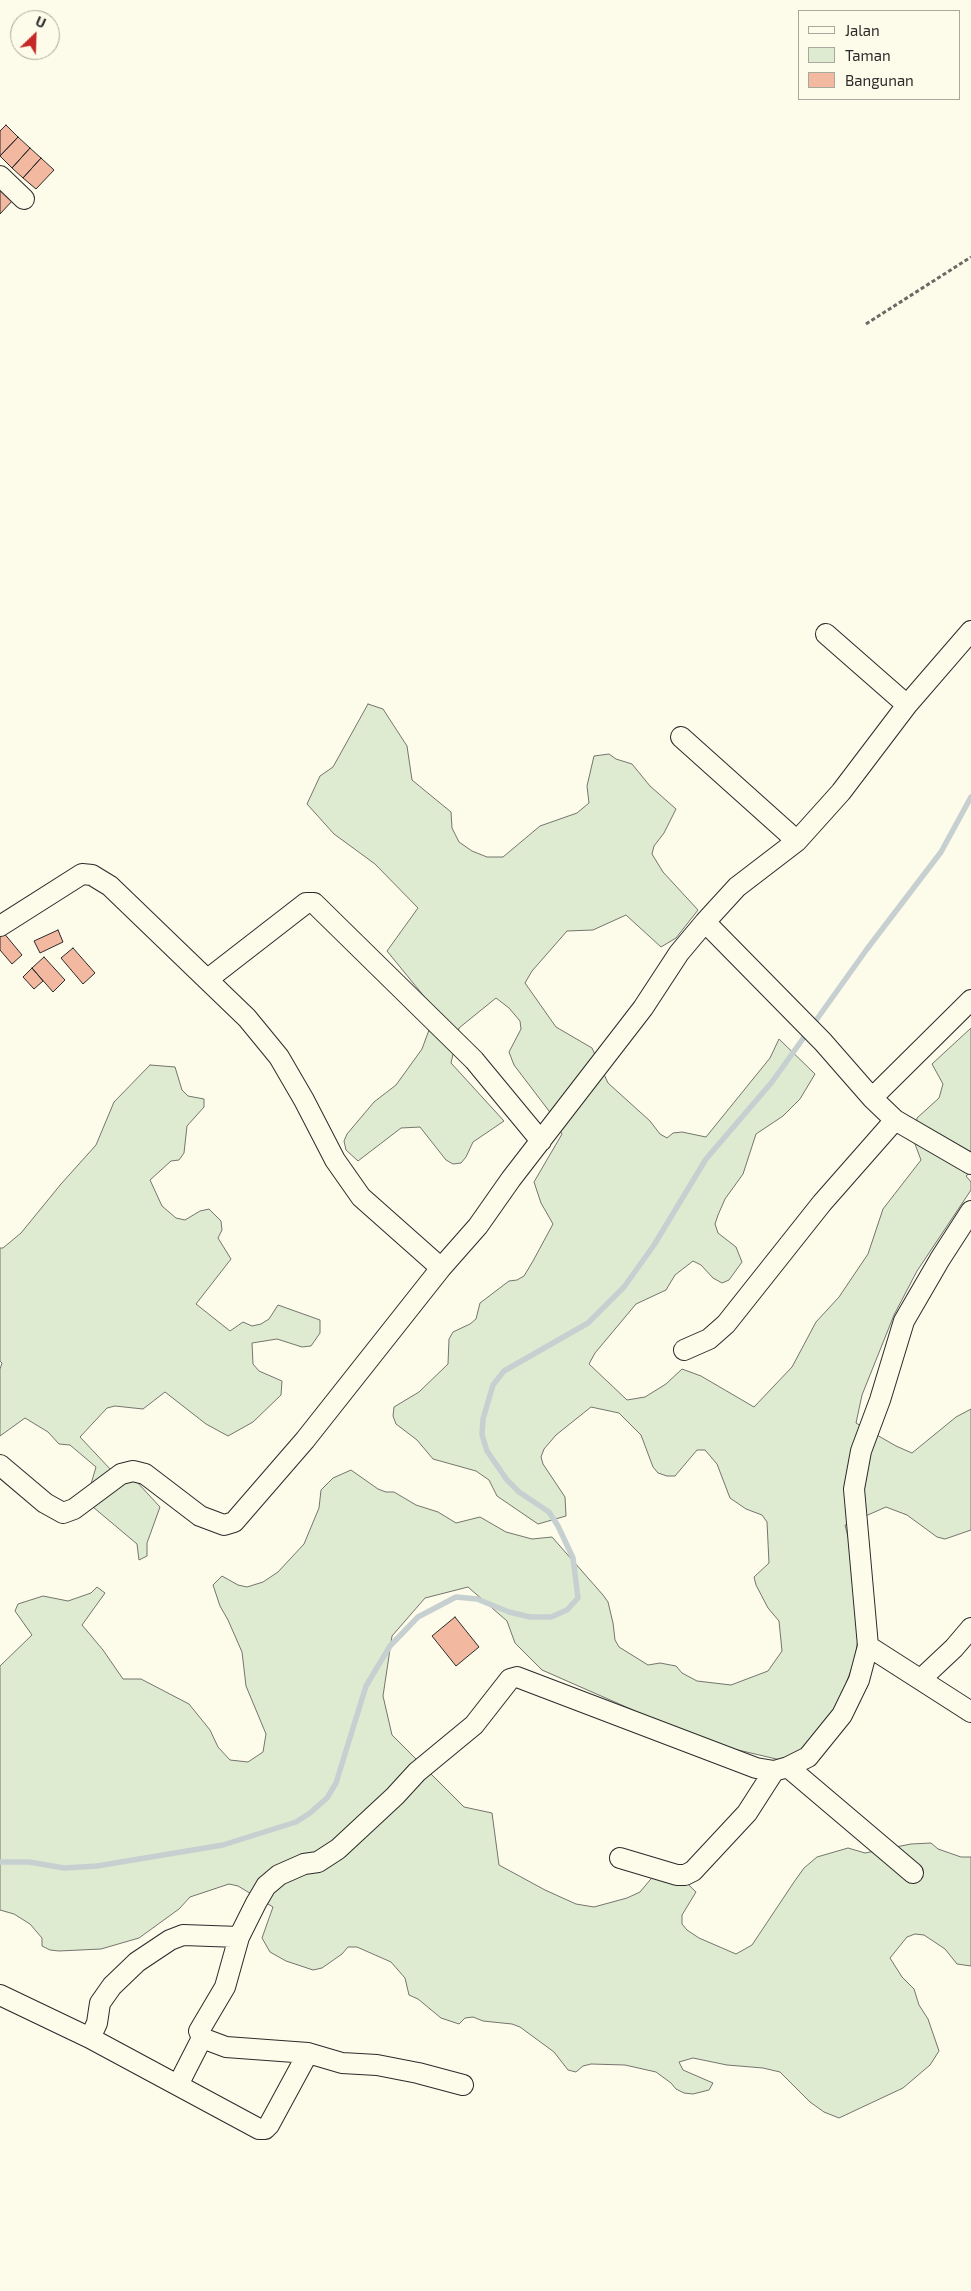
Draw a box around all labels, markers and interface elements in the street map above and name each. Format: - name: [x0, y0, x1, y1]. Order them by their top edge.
- north arrow: [10, 10, 60, 60]
- legend: [798, 10, 961, 100]
- text: U: [33, 12, 49, 31]
- text: Jalan: [845, 21, 880, 39]
- text: Taman: [845, 46, 891, 64]
- text: Bangunan: [845, 71, 914, 89]

